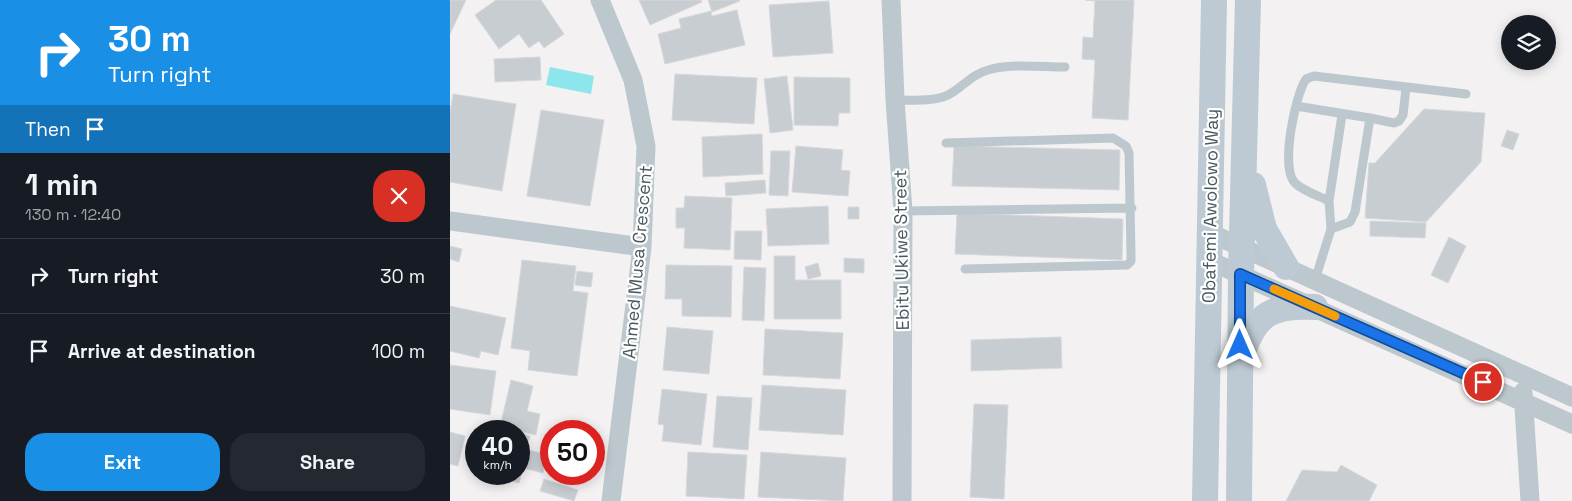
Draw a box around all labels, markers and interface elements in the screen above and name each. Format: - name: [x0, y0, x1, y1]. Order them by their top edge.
- map controls: [1501, 15, 1556, 70]
- button: layers: [1501, 15, 1556, 70]
- text: 30 m: [108, 17, 191, 61]
- icon: right: [25, 20, 90, 85]
- text: Turn right: [108, 60, 211, 88]
- street label: Obafemi Awolowo Way: [1197, 109, 1223, 303]
- icon: arrive: [81, 115, 109, 143]
- text: Then: [25, 117, 71, 142]
- street label: Ahmed Musa Crescent: [617, 164, 657, 360]
- text: 1 min: [25, 165, 98, 204]
- street label: Ebitu Ukiwe Street: [888, 169, 914, 331]
- button: close: [373, 170, 425, 222]
- text: 130 m · 12:40: [25, 204, 121, 225]
- icon: right: [25, 262, 53, 290]
- text: Turn right: [68, 264, 158, 289]
- text: 30 m: [380, 264, 425, 289]
- position arrow: [1213, 318, 1265, 370]
- icon: arrive: [25, 337, 53, 365]
- text: Arrive at destination: [68, 339, 256, 364]
- text: 100 m: [371, 339, 425, 364]
- pin: [1462, 361, 1504, 403]
- icon: arrive: [1469, 368, 1497, 396]
- speed limit sign: 50: [540, 420, 605, 485]
- text: 40: [481, 430, 514, 462]
- button: Exit: [25, 433, 220, 491]
- button: Share: [230, 433, 425, 491]
- text: km/h: [483, 457, 512, 473]

